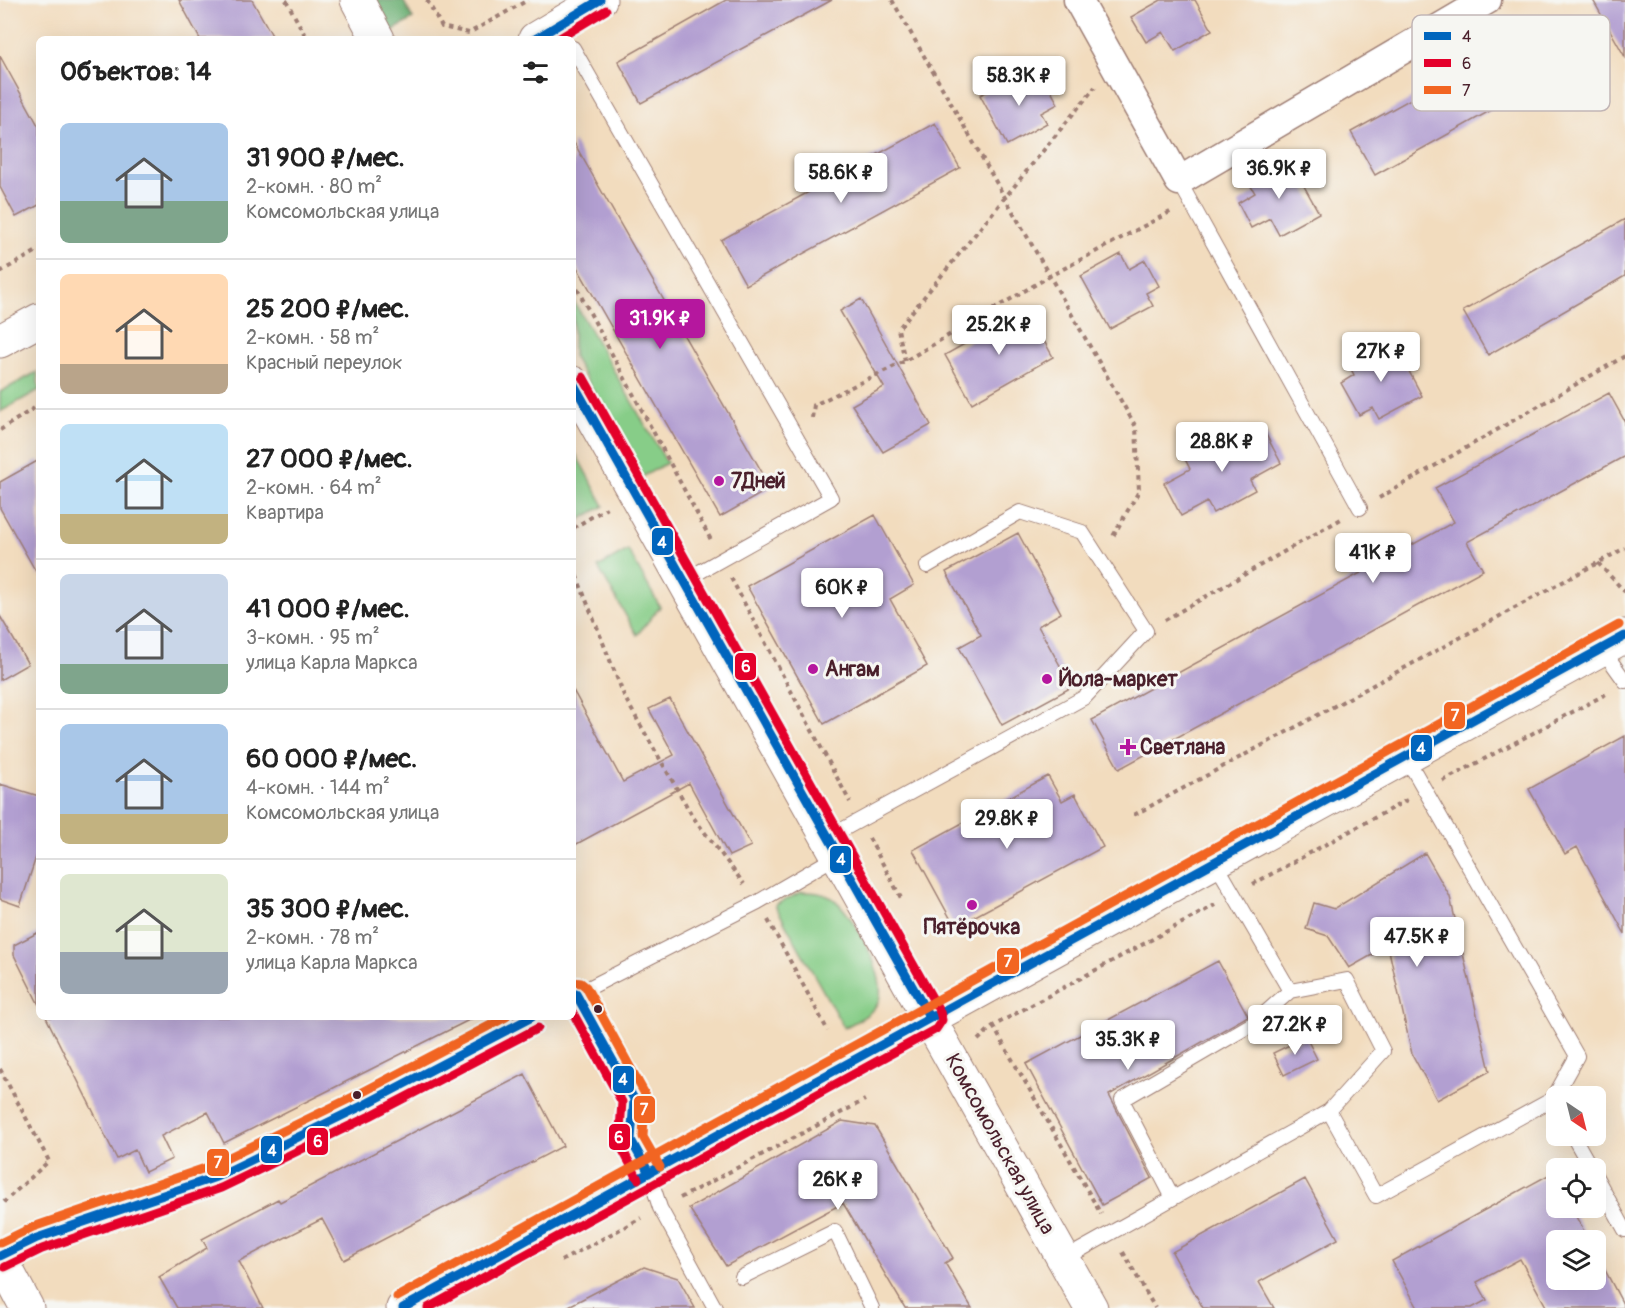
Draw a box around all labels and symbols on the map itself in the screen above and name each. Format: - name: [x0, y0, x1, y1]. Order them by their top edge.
- legend: [1412, 15, 1610, 111]
- text: 4: [1462, 27, 1471, 47]
- text: 6: [1462, 54, 1471, 74]
- pin: 58.3K ₽: [964, 56, 1074, 107]
- text: 7: [1462, 81, 1471, 101]
- pin: 36.9K ₽: [1224, 149, 1334, 200]
- pin: 58.6K ₽: [786, 153, 896, 204]
- pin: 31.9K ₽: [605, 299, 715, 350]
- pin: 25.2K ₽: [944, 305, 1054, 356]
- pin: 27K ₽: [1339, 332, 1423, 383]
- pin: 28.8K ₽: [1167, 422, 1277, 473]
- place label: 7Дней: [731, 468, 786, 495]
- marker: 7Дней: [712, 474, 726, 488]
- line badge: 4: [651, 527, 674, 556]
- text: 4: [657, 533, 667, 553]
- pin: 41K ₽: [1331, 533, 1415, 584]
- pin: 60K ₽: [800, 568, 884, 619]
- line badge: 6: [734, 652, 757, 681]
- place label: Ангам: [825, 656, 880, 683]
- text: 6: [741, 657, 751, 677]
- marker: Ангам: [806, 662, 820, 676]
- place label: Йола-маркет: [1059, 666, 1178, 693]
- marker: Йола-маркет: [1040, 672, 1054, 686]
- line badge: 7: [1443, 701, 1466, 730]
- text: 7: [1451, 706, 1460, 726]
- place label: Светлана: [1140, 734, 1225, 761]
- line badge: 4: [1410, 734, 1433, 762]
- text: 4: [1416, 739, 1426, 759]
- marker: Светлана: [1121, 740, 1135, 754]
- pin: 29.8K ₽: [952, 799, 1062, 850]
- line badge: 4: [829, 845, 852, 874]
- text: 4: [836, 850, 846, 870]
- marker: Пятёрочка: [965, 898, 979, 912]
- place label: Пятёрочка: [924, 914, 1021, 941]
- pin: 47.5K ₽: [1362, 917, 1472, 968]
- line badge: 7: [996, 947, 1020, 975]
- text: 7: [1004, 952, 1013, 972]
- unlabelled marker: [592, 1003, 604, 1015]
- pin: 27.2K ₽: [1240, 1005, 1350, 1056]
- pin: 35.3K ₽: [1073, 1020, 1183, 1071]
- street label: Комсомольская улица: [939, 1049, 1061, 1239]
- line badge: 4: [612, 1065, 635, 1094]
- text: 4: [618, 1070, 628, 1090]
- north arrow: [1546, 1086, 1606, 1146]
- unlabelled marker: [351, 1089, 363, 1101]
- line badge: 7: [633, 1095, 656, 1124]
- text: 7: [640, 1100, 649, 1120]
- line badge: 6: [608, 1123, 631, 1151]
- line badge: 6: [306, 1127, 329, 1156]
- text: 6: [614, 1128, 624, 1148]
- text: 6: [313, 1132, 323, 1152]
- line badge: 4: [260, 1135, 283, 1164]
- text: 4: [267, 1141, 277, 1161]
- line badge: 7: [206, 1148, 230, 1177]
- text: 7: [214, 1153, 223, 1173]
- pin: 26K ₽: [796, 1160, 880, 1211]

